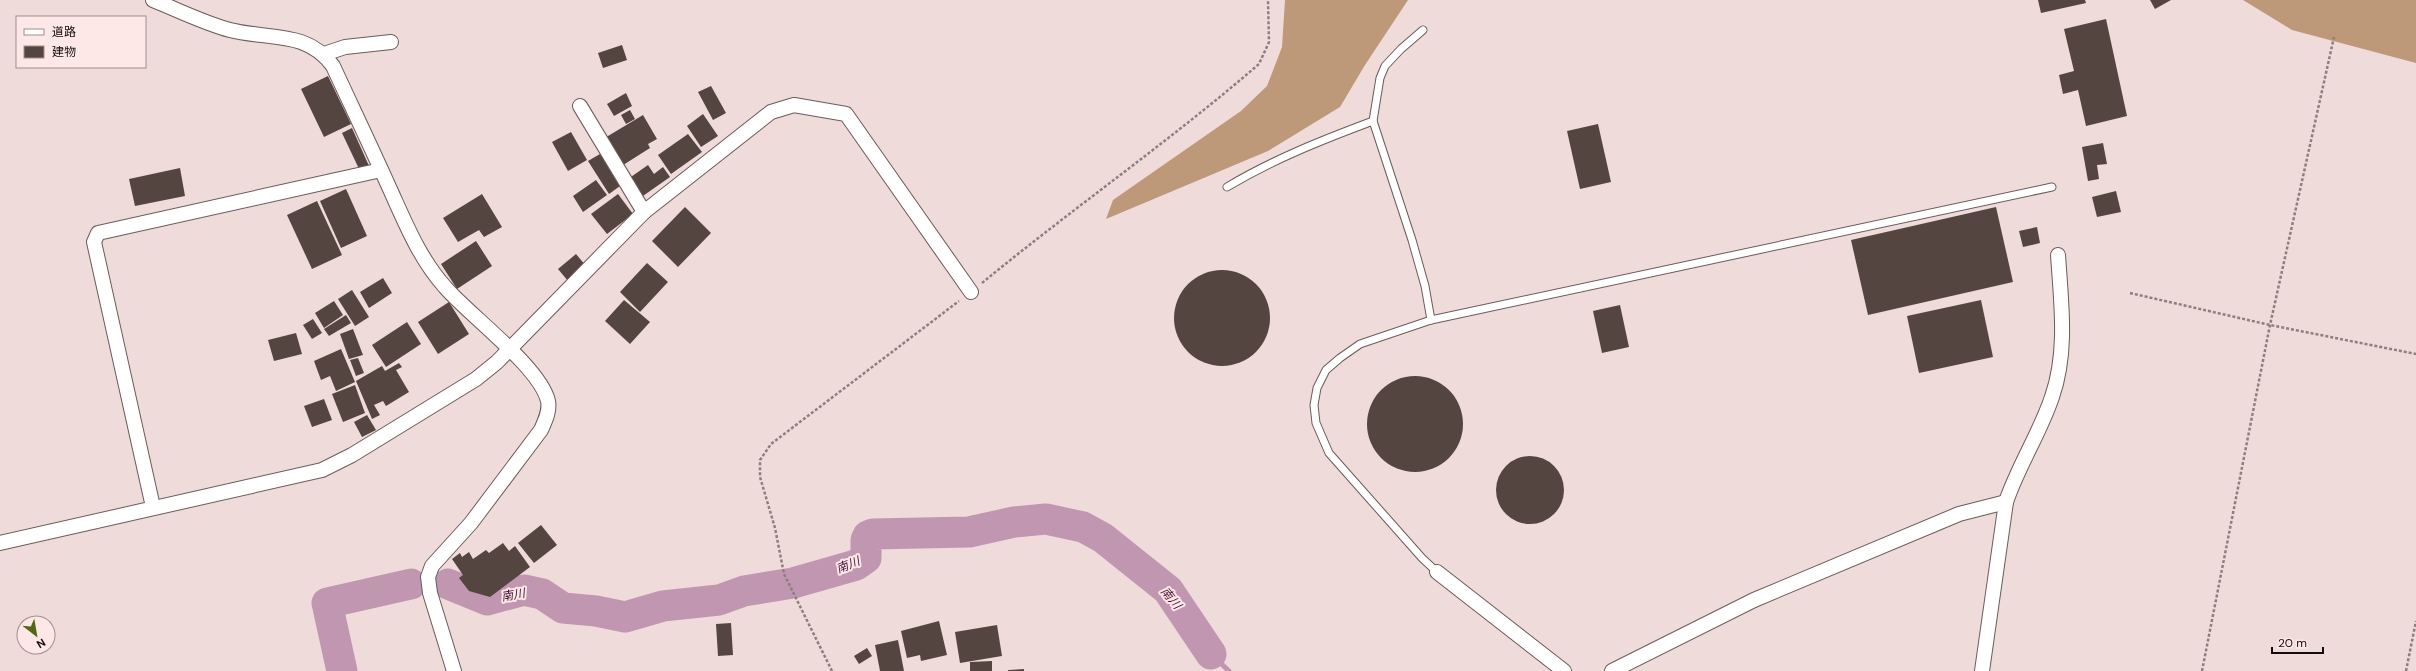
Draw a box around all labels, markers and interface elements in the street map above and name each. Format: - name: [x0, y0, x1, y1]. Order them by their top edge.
- legend: [16, 16, 146, 68]
- text: 道路: [52, 24, 76, 40]
- text: 建物: [52, 44, 76, 60]
- water label: 南川: [834, 552, 864, 577]
- water label: 南川: [1157, 584, 1186, 614]
- water label: 南川: [500, 585, 528, 605]
- north arrow: [16, 615, 56, 655]
- scale bar: [2272, 629, 2323, 655]
- text: 20 m: [2278, 635, 2307, 651]
- text: N: [34, 636, 48, 652]

